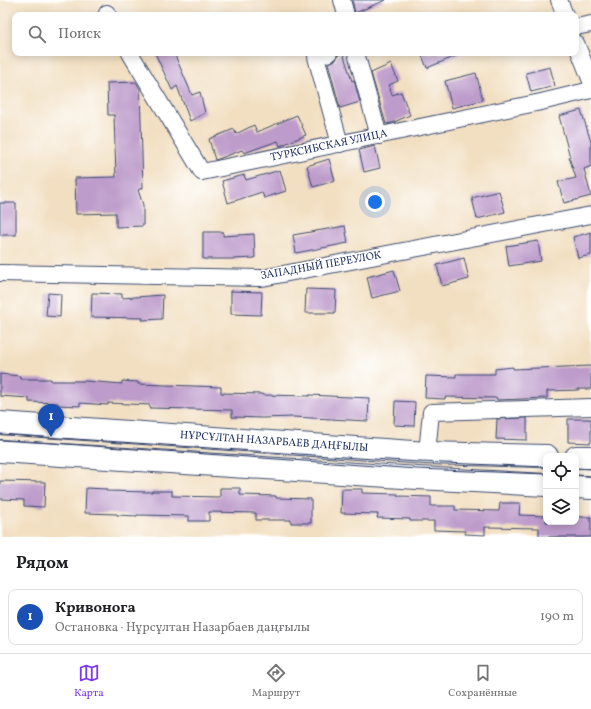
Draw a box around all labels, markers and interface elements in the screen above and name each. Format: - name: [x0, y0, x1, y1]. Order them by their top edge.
- search box: [12, 12, 579, 56]
- icon: search: [26, 23, 48, 45]
- text: Поиск: [58, 24, 101, 45]
- street label: ТУРКСИБСКАЯ УЛИЦА: [269, 126, 389, 166]
- your location: [365, 192, 385, 212]
- street label: ЗАПАДНЫЙ ПЕРЕУЛОК: [259, 248, 383, 284]
- pin: 1: [38, 404, 64, 437]
- street label: НҰРСҰЛТАН НАЗАРБАЕВ ДАҢҒЫЛЫ: [179, 428, 369, 456]
- map controls: [543, 453, 579, 525]
- button: locate: [543, 453, 579, 489]
- button: layers: [543, 489, 579, 525]
- text: Рядом: [16, 552, 69, 575]
- text: Кривонога: [55, 598, 136, 619]
- text: 1: [27, 608, 33, 626]
- text: 190 m: [540, 608, 574, 626]
- text: Остановка · Нұрсұлтан Назарбаев даңғылы: [55, 619, 310, 637]
- tab: Карта: [74, 662, 104, 701]
- tab: Маршрут: [252, 662, 300, 701]
- tab: Сохранённые: [448, 662, 517, 701]

